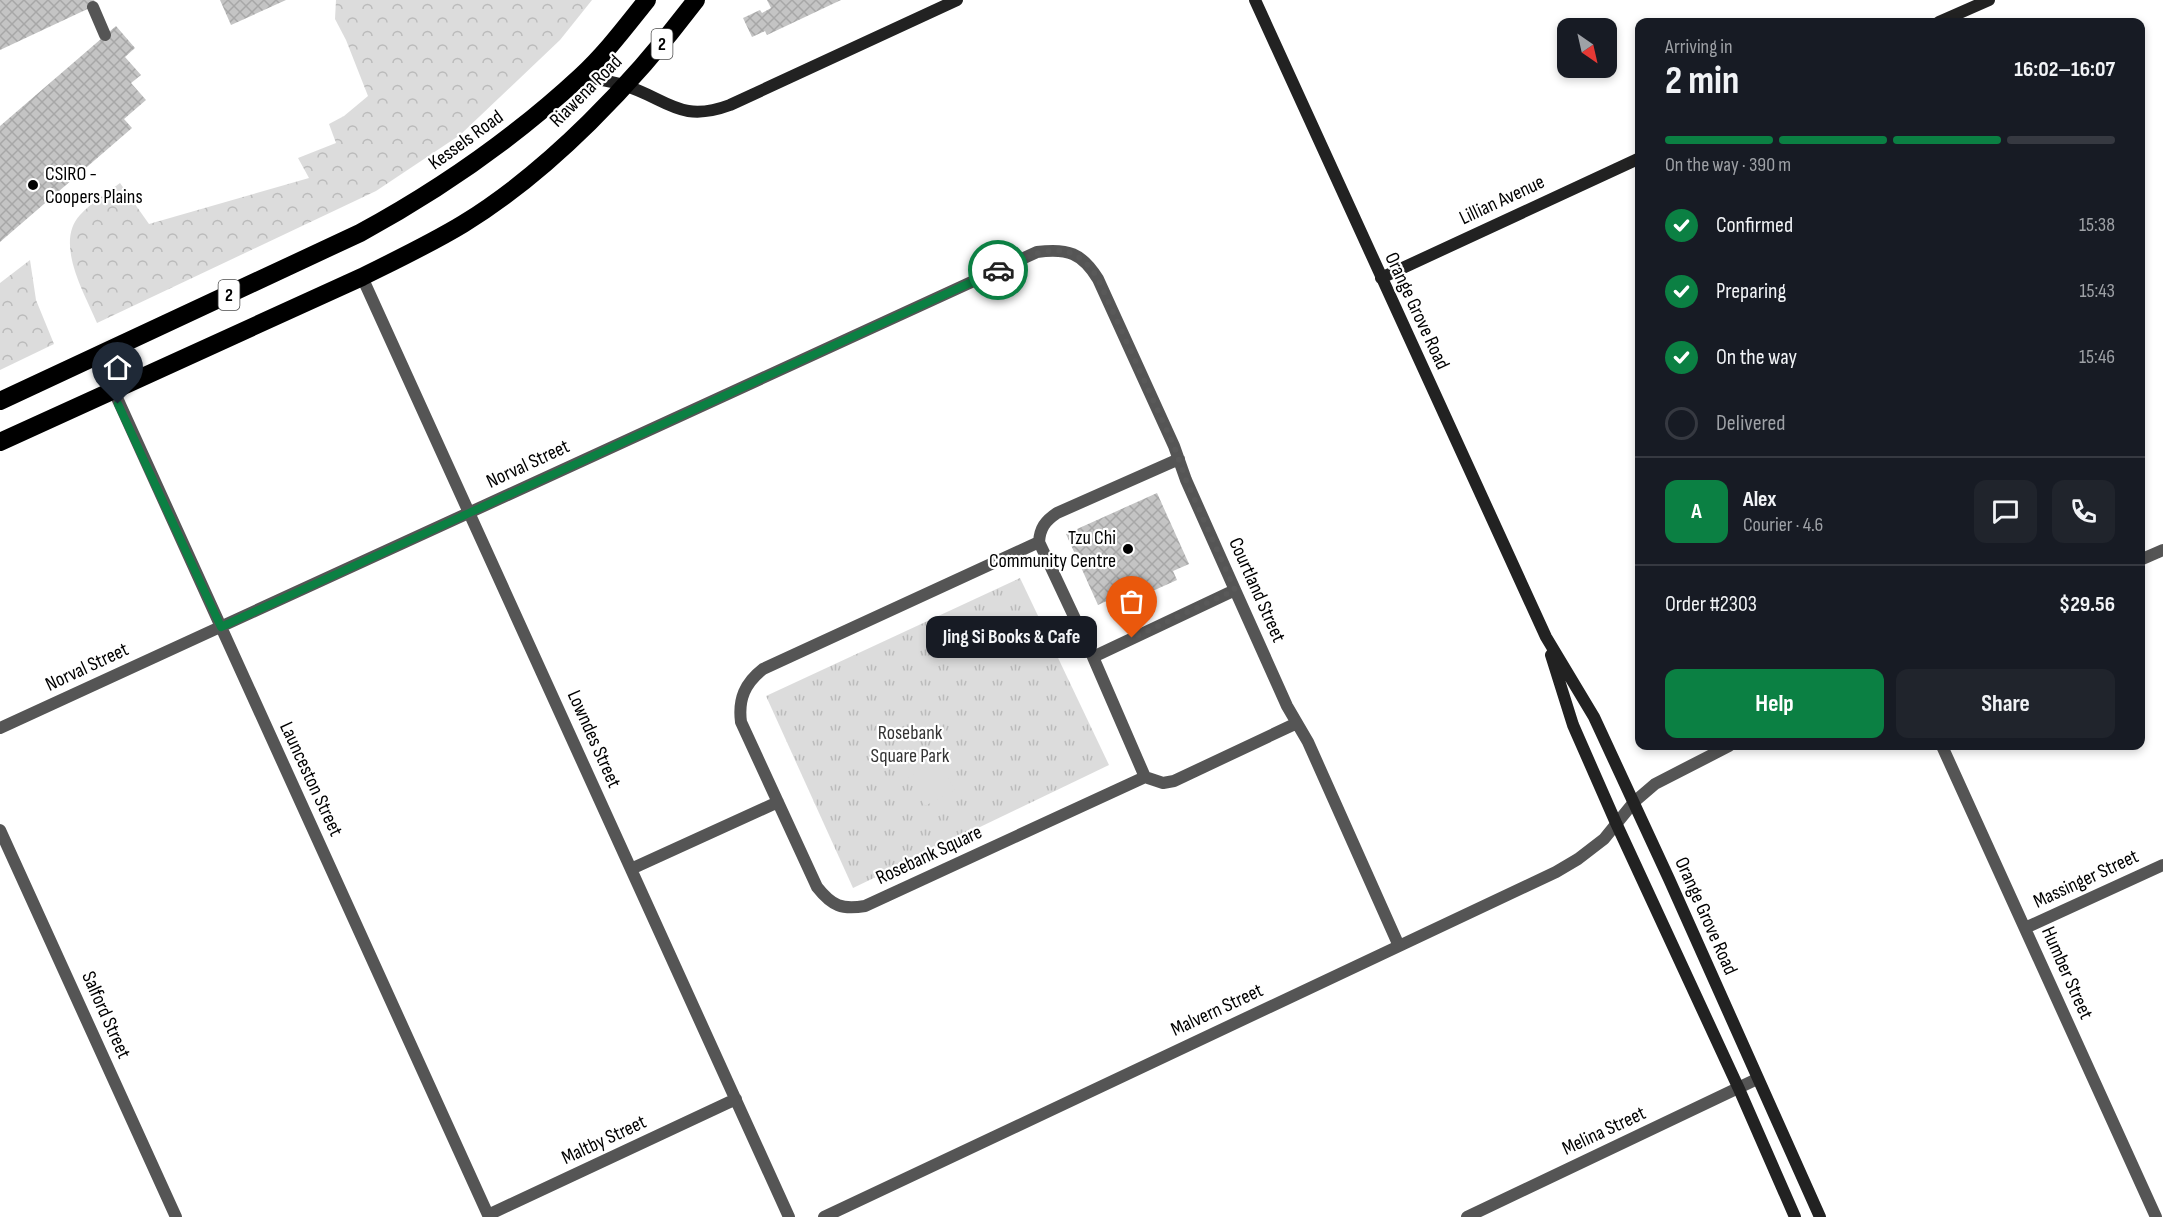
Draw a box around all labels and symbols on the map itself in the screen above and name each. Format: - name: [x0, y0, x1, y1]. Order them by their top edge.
- north arrow: [1557, 18, 1617, 78]
- road number: 2: [652, 29, 672, 59]
- street label: Riawena Road: [545, 50, 627, 132]
- street label: Kessels Road: [424, 105, 508, 175]
- place label: CSIRO - Coopers Plains: [45, 162, 143, 209]
- street label: Lillian Avenue: [1456, 170, 1548, 230]
- marker: CSIRO - Coopers Plains: [26, 178, 40, 192]
- courier: [968, 240, 1028, 300]
- street label: Orange Grove Road: [1379, 249, 1455, 373]
- road number: 2: [218, 280, 240, 310]
- pin: [92, 342, 143, 404]
- street label: Norval Street: [483, 434, 573, 494]
- place label: Tzu Chi Community Centre: [989, 526, 1116, 573]
- street label: Courtland Street: [1223, 534, 1291, 646]
- marker: Tzu Chi Community Centre: [1121, 542, 1135, 556]
- pin: [1106, 576, 1157, 638]
- callout: Jing Si Books & Cafe: [925, 617, 1096, 659]
- street label: Norval Street: [42, 637, 132, 697]
- street label: Lowndes Street: [562, 687, 626, 791]
- street label: Launceston Street: [274, 718, 348, 840]
- park label: Rosebank Square Park: [871, 721, 950, 768]
- street label: Rosebank Square: [872, 820, 986, 890]
- street label: Massinger Street: [2030, 844, 2142, 914]
- street label: Orange Grove Road: [1669, 853, 1743, 979]
- street label: Humber Street: [2036, 923, 2098, 1023]
- street label: Salford Street: [76, 968, 136, 1062]
- street label: Malvern Street: [1167, 978, 1267, 1042]
- street label: Melina Street: [1558, 1101, 1650, 1161]
- street label: Maltby Street: [558, 1110, 650, 1170]

